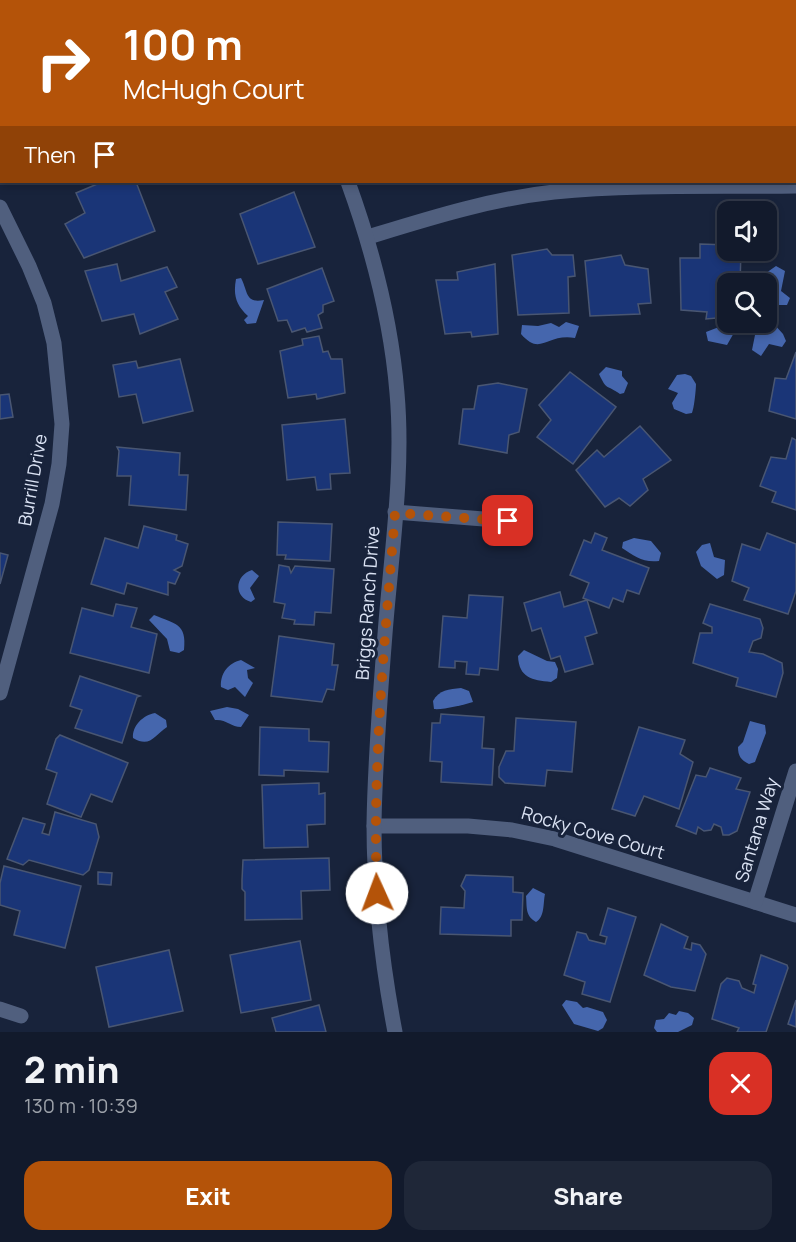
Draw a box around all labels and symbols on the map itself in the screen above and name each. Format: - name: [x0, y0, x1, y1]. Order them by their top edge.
- street label: Burrill Drive: [12, 432, 52, 528]
- pin: [482, 495, 533, 546]
- street label: Briggs Ranch Drive: [350, 525, 384, 681]
- street label: Santana Way: [729, 774, 783, 885]
- street label: Rocky Cove Court: [519, 800, 668, 864]
- position arrow: [345, 861, 409, 925]

